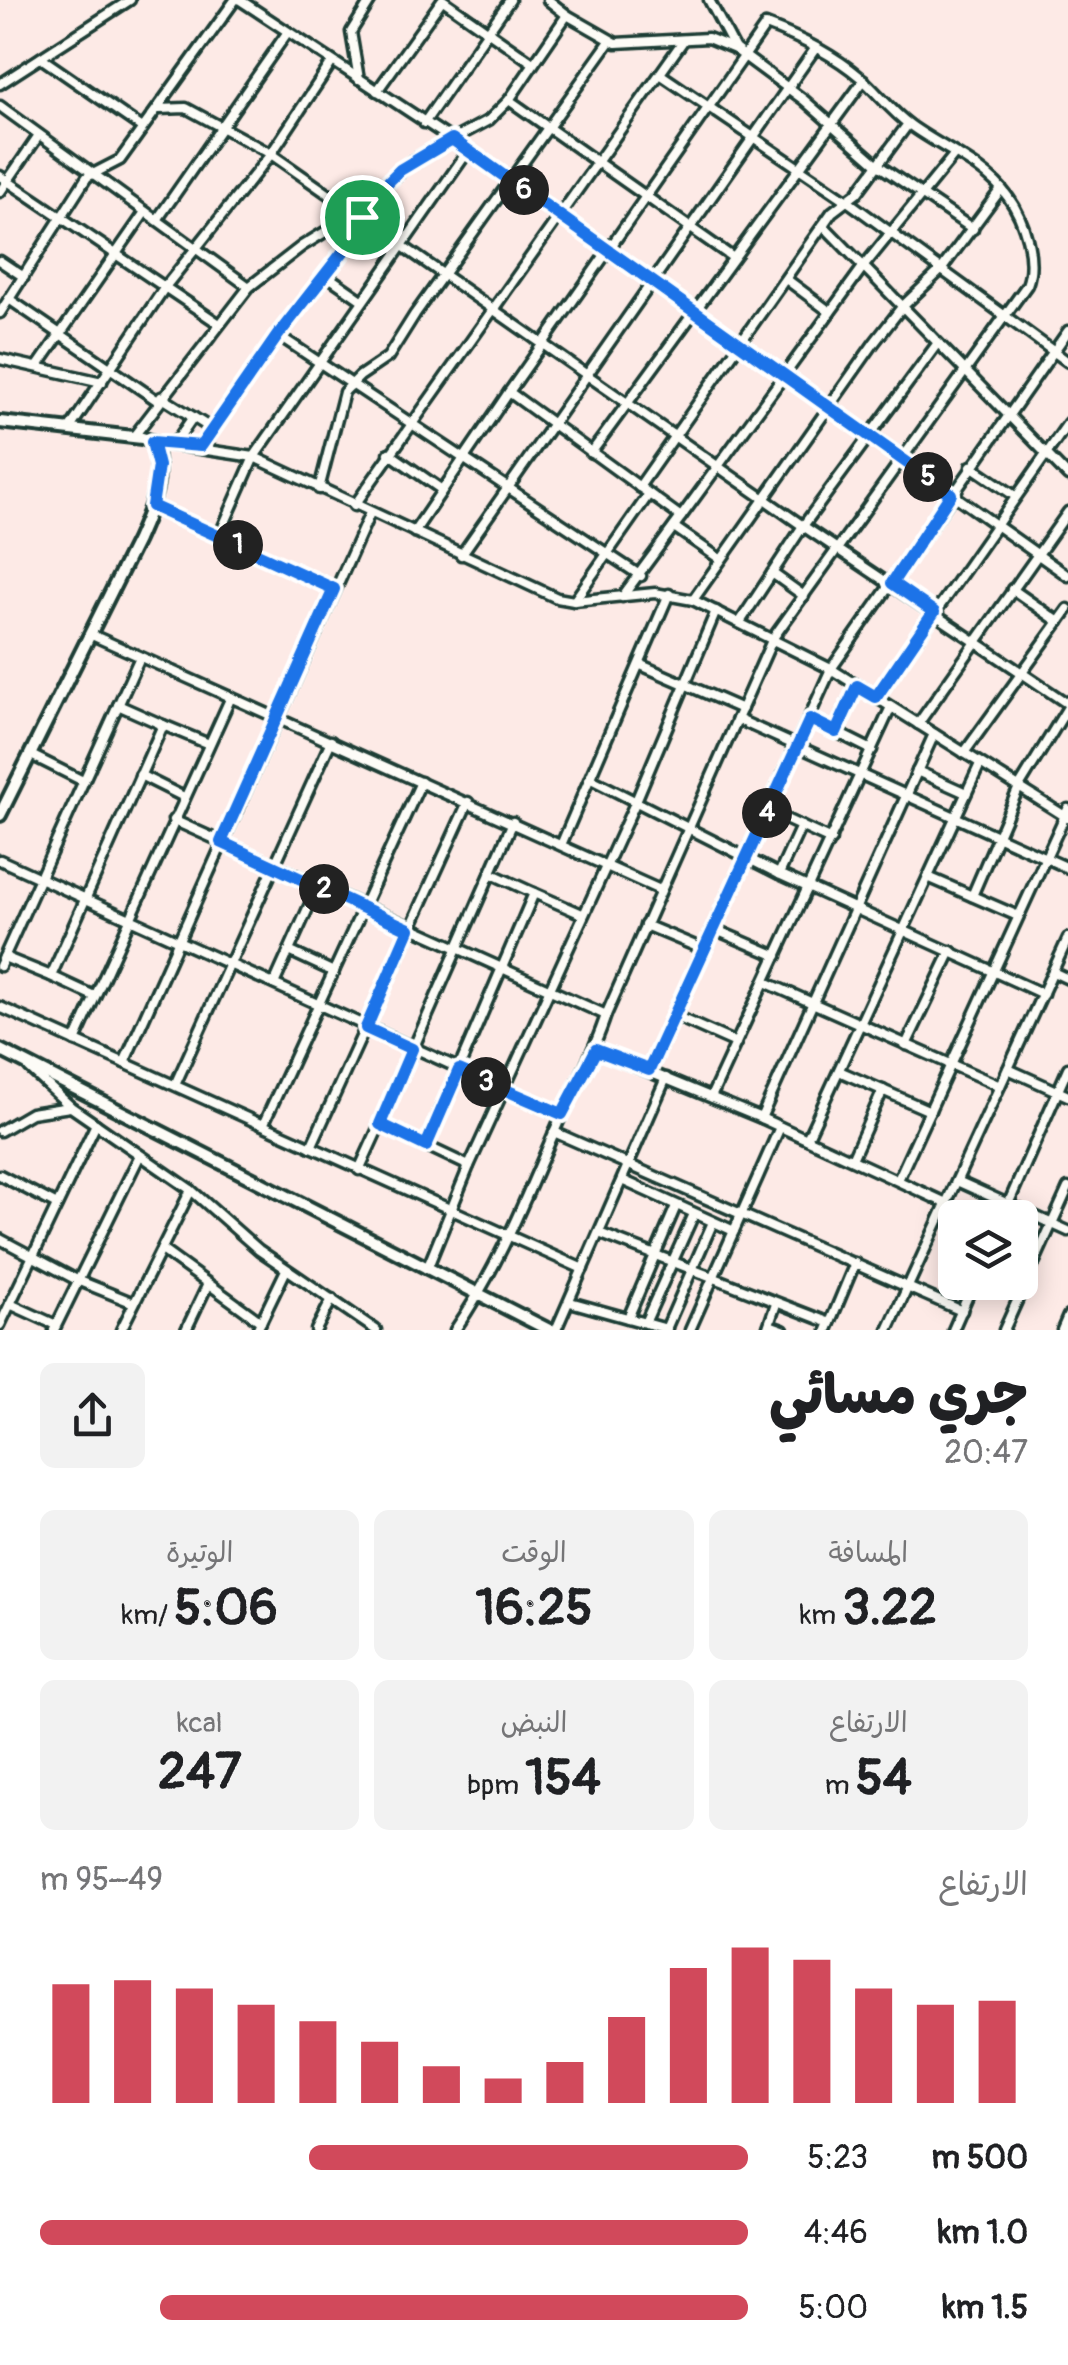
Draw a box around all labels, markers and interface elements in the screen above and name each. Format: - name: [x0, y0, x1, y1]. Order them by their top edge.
- pin: 6: [499, 165, 549, 215]
- text: 6: [516, 172, 532, 207]
- pin: [320, 175, 405, 260]
- icon: arrive: [335, 190, 390, 245]
- pin: 5: [903, 452, 953, 502]
- text: 5: [920, 459, 936, 494]
- pin: 1: [213, 520, 263, 570]
- text: 1: [233, 527, 243, 562]
- pin: 4: [742, 788, 792, 838]
- text: 4: [759, 795, 775, 830]
- pin: 2: [299, 864, 349, 914]
- text: 2: [316, 871, 332, 906]
- pin: 3: [461, 1057, 511, 1107]
- text: 3: [478, 1064, 494, 1099]
- map controls: [938, 1200, 1038, 1300]
- button: layers: [938, 1200, 1038, 1300]
- text: جري مسائي: [769, 1361, 1028, 1430]
- button: share: [40, 1363, 145, 1468]
- text: 20:47: [944, 1433, 1028, 1473]
- text: الوتيرة: [166, 1536, 233, 1571]
- text: الوقت: [501, 1536, 567, 1571]
- text: المسافة: [828, 1536, 908, 1571]
- text: 5:06: [174, 1577, 278, 1640]
- text: 16:25: [475, 1577, 593, 1640]
- text: 3.22: [842, 1577, 937, 1640]
- text: /km: [121, 1598, 174, 1633]
- text: km: [800, 1598, 842, 1633]
- text: kcal: [177, 1706, 222, 1741]
- text: النبض: [501, 1706, 567, 1741]
- text: الارتفاع: [829, 1706, 908, 1741]
- text: 247: [158, 1741, 241, 1804]
- text: 154: [525, 1747, 601, 1810]
- text: 54: [856, 1747, 912, 1810]
- text: bpm: [467, 1768, 525, 1803]
- text: m: [825, 1768, 856, 1803]
- text: 49–95 m: [40, 1860, 163, 1900]
- text: الارتفاع: [938, 1865, 1028, 1905]
- text: 5:23: [807, 2138, 868, 2178]
- text: 500 m: [932, 2138, 1028, 2178]
- text: 4:46: [804, 2213, 868, 2253]
- text: 1.0 km: [938, 2213, 1028, 2253]
- text: 5:00: [798, 2288, 868, 2328]
- text: 1.5 km: [942, 2288, 1028, 2328]

